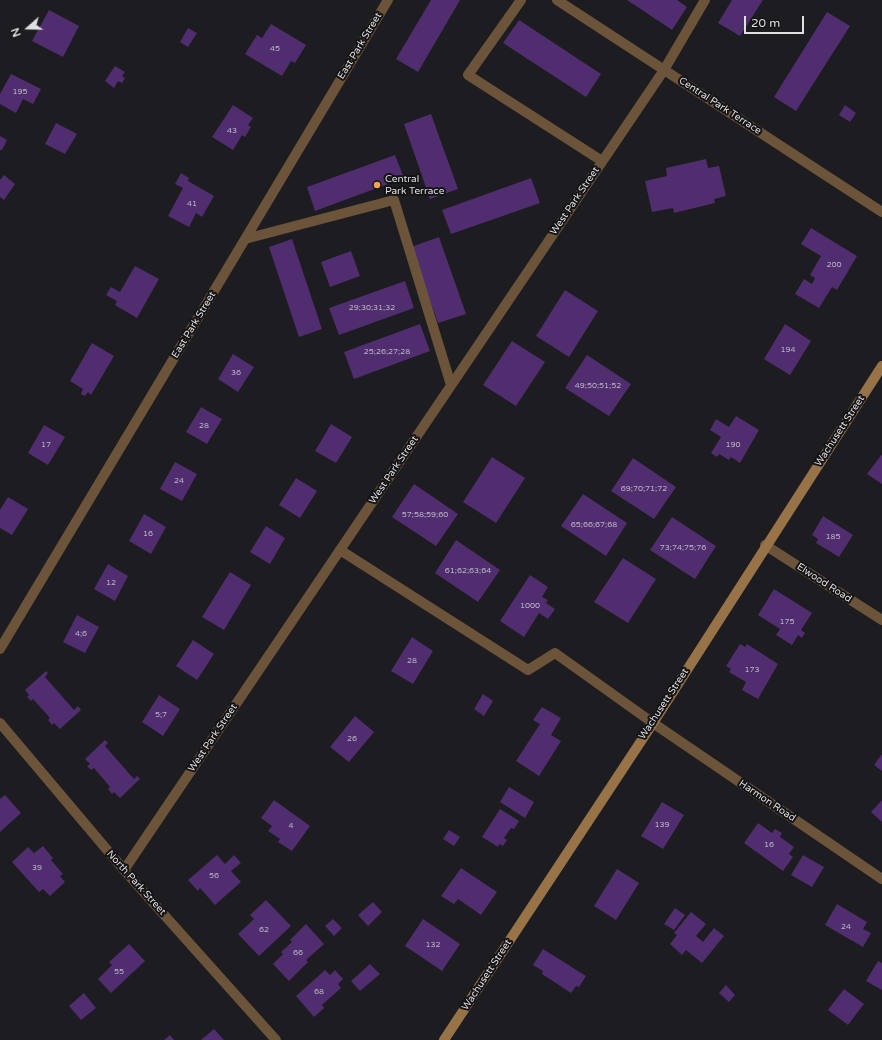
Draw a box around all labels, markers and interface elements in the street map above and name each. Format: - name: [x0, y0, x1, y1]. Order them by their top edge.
- north arrow: [8, 8, 48, 48]
- scale bar: [746, 8, 806, 34]
- street label: East Park Street: [335, 10, 385, 82]
- text: 20 m: [751, 16, 780, 30]
- text: N: [9, 26, 24, 39]
- house number: 45: [270, 44, 280, 54]
- street label: Central Park Terrace: [676, 75, 764, 137]
- house number: 195: [12, 87, 28, 97]
- house number: 43: [227, 126, 237, 136]
- street label: West Park Street: [548, 165, 602, 237]
- place label: Central Park Terrace: [385, 173, 444, 196]
- marker: Central Park Terrace: [372, 180, 382, 190]
- house number: 41: [187, 199, 197, 209]
- house number: 200: [826, 260, 842, 270]
- street label: East Park Street: [169, 289, 219, 361]
- house number: 29;30;31;32: [349, 303, 395, 313]
- house number: 194: [780, 345, 796, 355]
- house number: 25;26;27;28: [364, 347, 410, 357]
- house number: 36: [231, 368, 241, 378]
- house number: 49;50;51;52: [575, 381, 621, 391]
- street label: Wachusett Street: [813, 393, 867, 469]
- house number: 28: [199, 421, 209, 431]
- street label: West Park Street: [367, 434, 421, 506]
- house number: 17: [41, 440, 51, 450]
- house number: 190: [725, 440, 741, 450]
- house number: 24: [174, 476, 184, 486]
- house number: 69;70;71;72: [621, 484, 667, 494]
- house number: 57;58;59;60: [402, 510, 448, 520]
- house number: 65;66;67;68: [571, 520, 617, 530]
- house number: 16: [143, 529, 153, 539]
- house number: 185: [825, 532, 841, 542]
- house number: 73;74;75;76: [660, 543, 706, 553]
- street label: Elwood Road: [794, 561, 854, 605]
- house number: 61;62;63;64: [445, 566, 491, 576]
- house number: 12: [106, 578, 116, 588]
- house number: 1000: [520, 601, 540, 611]
- house number: 175: [779, 617, 795, 627]
- house number: 4;6: [75, 629, 87, 639]
- house number: 28: [407, 656, 417, 666]
- house number: 173: [744, 665, 760, 675]
- street label: Wachusett Street: [637, 666, 691, 742]
- street label: West Park Street: [186, 702, 240, 774]
- house number: 5;7: [155, 710, 167, 720]
- house number: 26: [347, 734, 357, 744]
- street label: Harmon Road: [736, 778, 798, 824]
- house number: 139: [654, 820, 670, 830]
- house number: 4: [288, 821, 294, 831]
- house number: 16: [764, 840, 774, 850]
- street label: North Park Street: [104, 848, 168, 918]
- house number: 39: [32, 863, 42, 873]
- house number: 56: [209, 871, 219, 881]
- house number: 24: [841, 922, 851, 932]
- house number: 62: [259, 925, 269, 935]
- street label: Wachusett Street: [460, 937, 514, 1013]
- house number: 132: [425, 940, 441, 950]
- house number: 66: [293, 948, 303, 958]
- house number: 55: [114, 967, 124, 977]
- house number: 68: [314, 987, 324, 997]

